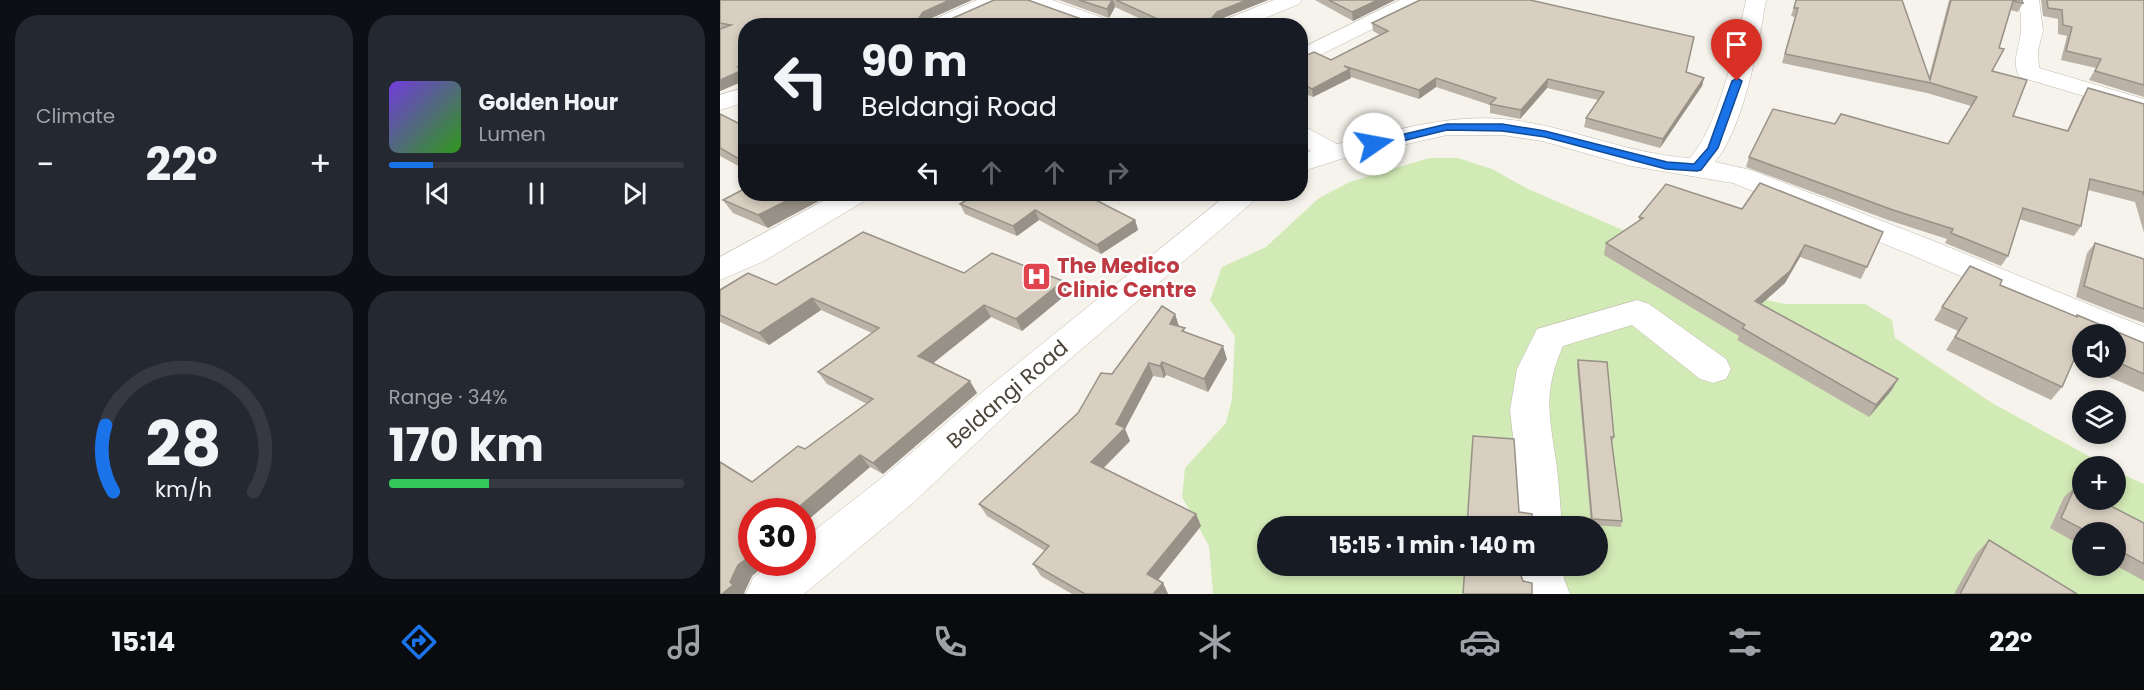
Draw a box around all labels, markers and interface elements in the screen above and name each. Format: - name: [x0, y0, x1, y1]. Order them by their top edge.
- pin: [1711, 19, 1762, 81]
- icon: arrive: [1720, 28, 1753, 61]
- text: 90 m: [861, 32, 968, 91]
- icon: left: [762, 42, 840, 120]
- text: Golden Hour: [479, 87, 618, 118]
- text: Beldangi Road: [861, 88, 1057, 125]
- text: Climate: [36, 102, 115, 130]
- position arrow: [1342, 112, 1406, 176]
- text: Lumen: [479, 120, 546, 148]
- text: 22°: [145, 133, 218, 196]
- text: −: [36, 141, 54, 188]
- text: +: [309, 141, 332, 188]
- icon: left: [912, 156, 945, 189]
- icon: ahead: [975, 156, 1008, 189]
- icon: ahead: [1038, 156, 1071, 189]
- icon: right: [1101, 156, 1134, 189]
- icon: previous: [421, 177, 454, 210]
- icon: pause: [520, 177, 553, 210]
- icon: next: [618, 177, 651, 210]
- place label: The Medico Clinic Centre: [1057, 251, 1197, 304]
- hospital icon: The Medico Clinic Centre: [1020, 261, 1052, 293]
- map controls: [2072, 324, 2126, 576]
- button: sound: [2072, 324, 2126, 378]
- street label: Beldangi Road: [940, 333, 1074, 455]
- text: Range · 34%: [389, 383, 507, 411]
- button: layers: [2072, 390, 2126, 444]
- text: 28: [146, 400, 222, 488]
- text: 170 km: [389, 414, 544, 477]
- button: +: [2072, 456, 2126, 510]
- text: km/h: [155, 474, 212, 505]
- speed limit sign: 30: [738, 498, 816, 576]
- button: −: [2072, 522, 2126, 576]
- text: 15:15 · 1 min · 140 m: [1329, 530, 1536, 561]
- icon: directions: [398, 621, 440, 663]
- icon: music: [664, 621, 706, 663]
- icon: phone: [929, 621, 971, 663]
- icon: climate: [1194, 621, 1236, 663]
- icon: car: [1459, 621, 1501, 663]
- icon: filters: [1724, 621, 1766, 663]
- text: 15:14: [112, 623, 175, 660]
- text: 22°: [1989, 623, 2032, 660]

